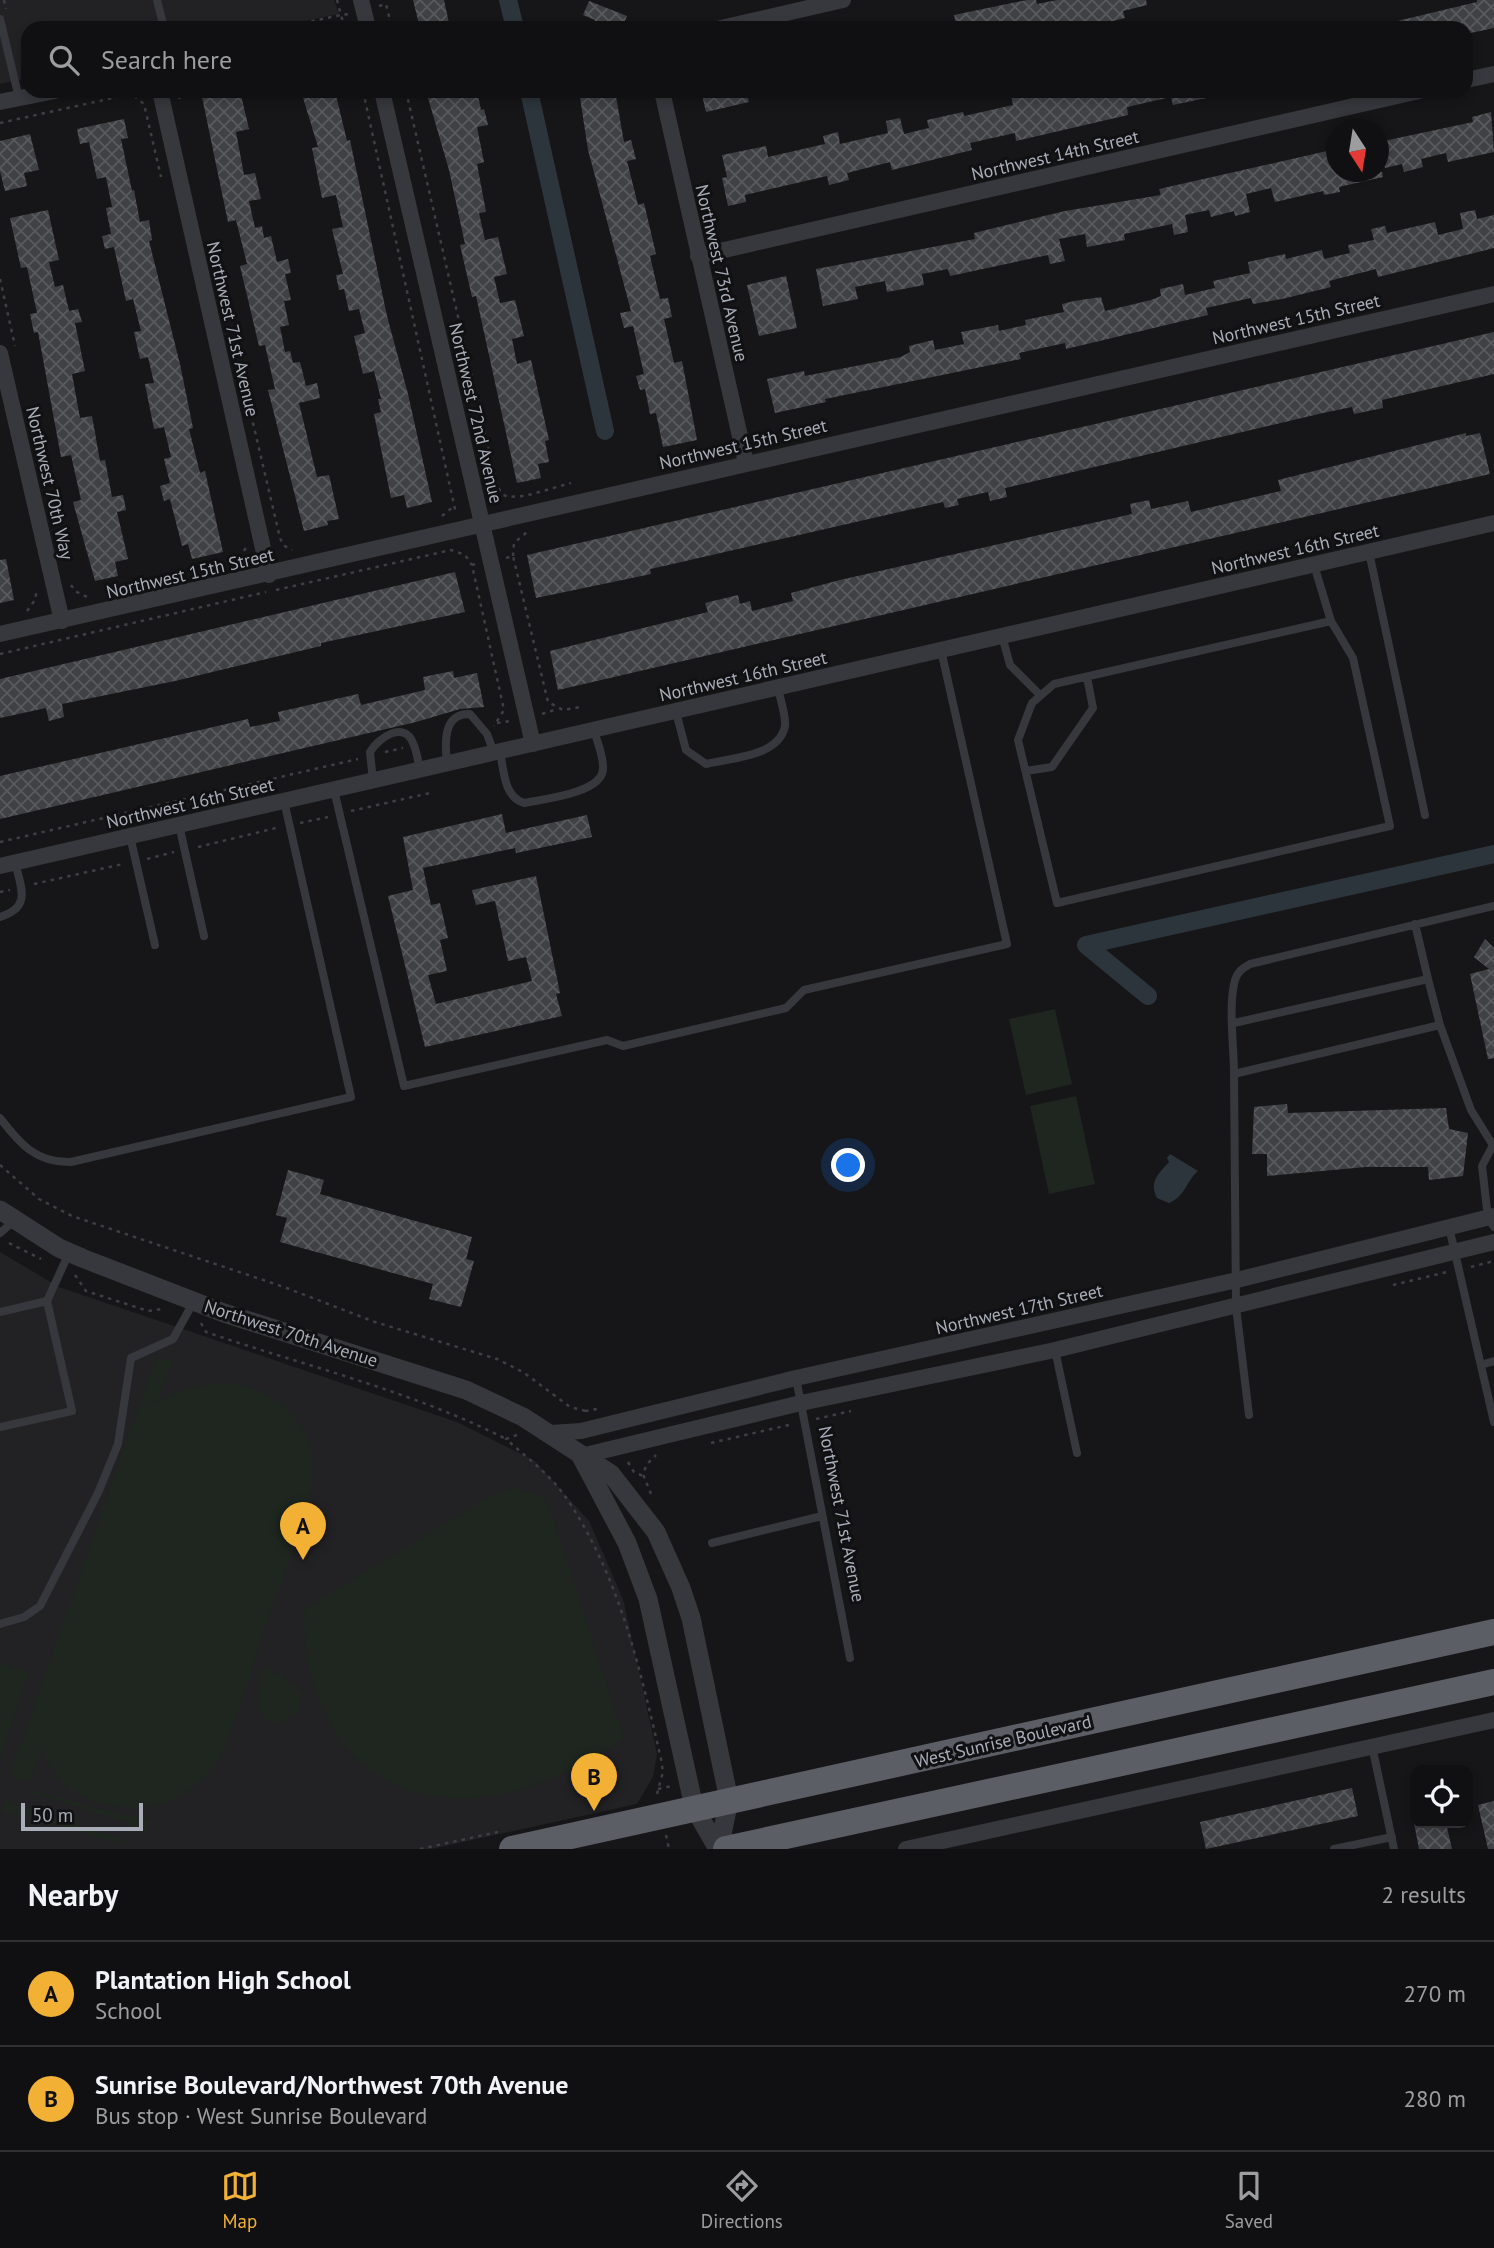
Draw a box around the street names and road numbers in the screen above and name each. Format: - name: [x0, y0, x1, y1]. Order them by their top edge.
- street label: Northwest 14th Street: [969, 125, 1141, 185]
- street label: Northwest 73rd Avenue: [690, 182, 754, 364]
- street label: Northwest 71st Avenue: [202, 239, 264, 419]
- street label: Northwest 15th Street: [1210, 289, 1382, 349]
- street label: Northwest 72nd Avenue: [444, 320, 508, 506]
- street label: Northwest 70th Way: [21, 404, 79, 562]
- street label: Northwest 15th Street: [657, 414, 829, 474]
- street label: Northwest 16th Street: [1209, 519, 1381, 579]
- street label: Northwest 15th Street: [104, 543, 276, 603]
- street label: Northwest 16th Street: [657, 646, 829, 706]
- street label: Northwest 16th Street: [104, 773, 276, 833]
- street label: Northwest 17th Street: [933, 1279, 1105, 1339]
- street label: Northwest 70th Avenue: [201, 1294, 381, 1372]
- street label: Northwest 71st Avenue: [814, 1424, 870, 1604]
- street label: West Sunrise Boulevard: [912, 1709, 1094, 1773]

